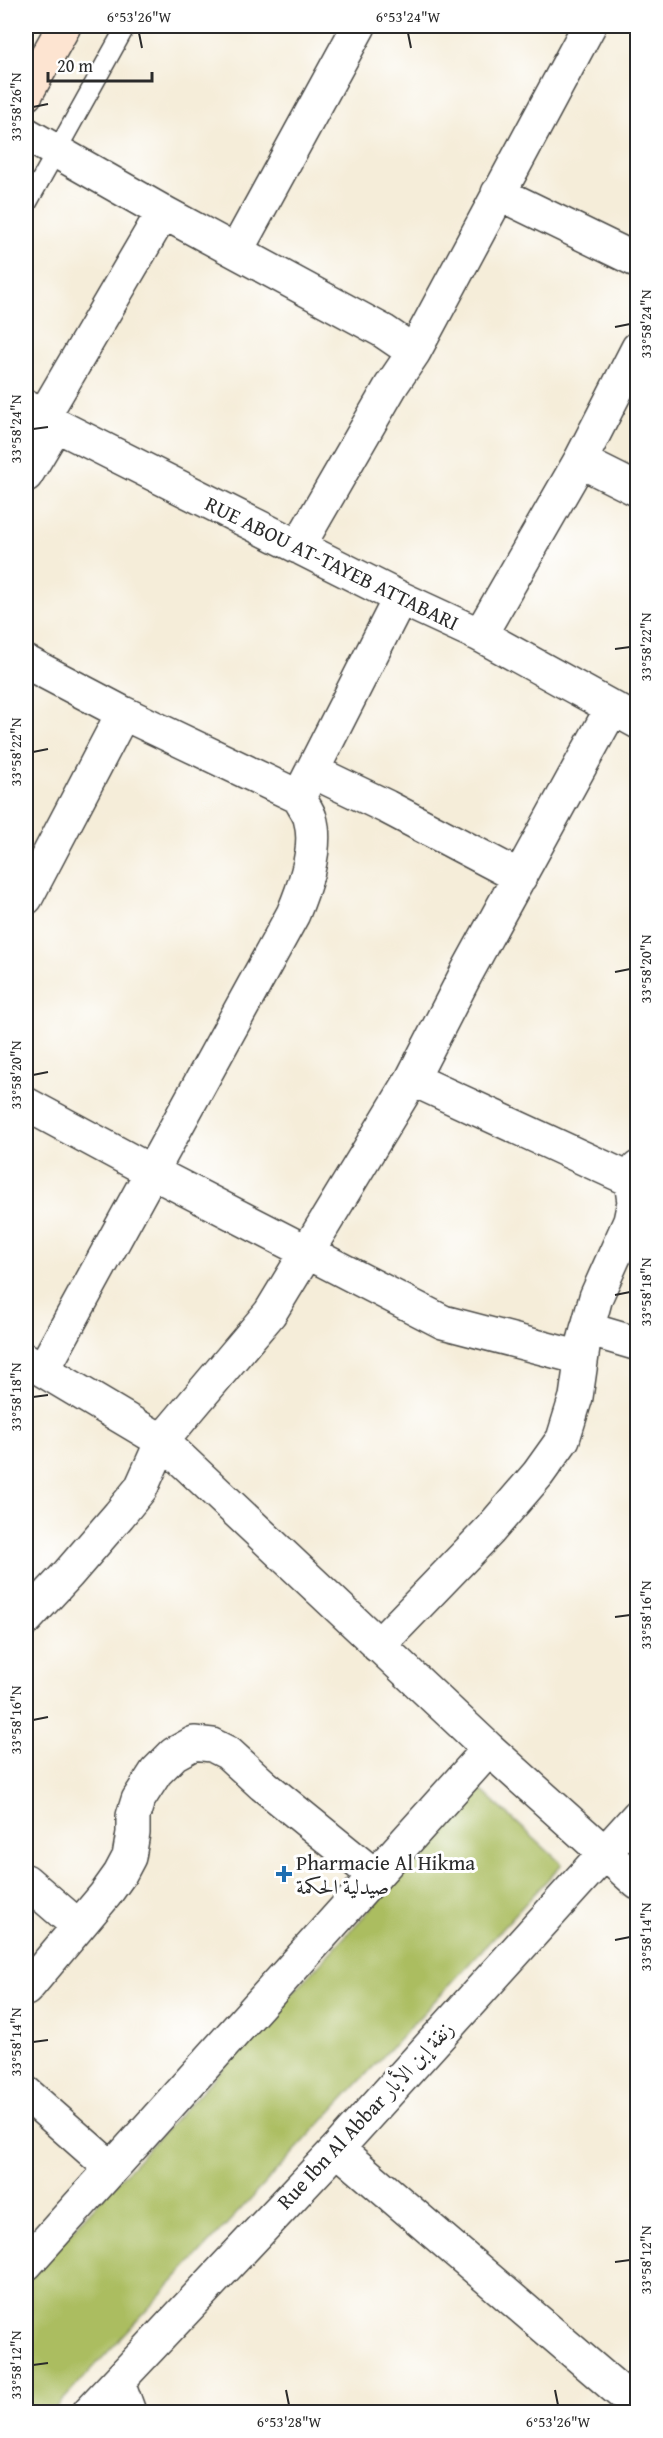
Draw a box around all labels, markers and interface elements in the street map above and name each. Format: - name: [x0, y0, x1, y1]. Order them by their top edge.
- text: 6°53'26"W: [107, 6, 172, 27]
- text: 6°53'24"W: [376, 6, 441, 27]
- scale bar: [48, 45, 152, 83]
- text: 20 m: [57, 52, 93, 79]
- text: 33°58'26"N: [5, 72, 26, 141]
- text: 33°58'24"N: [635, 289, 656, 358]
- text: 33°58'24"N: [5, 394, 26, 463]
- street label: RUE ABOU AT-TAYEB ATTABARI: [200, 488, 464, 638]
- text: 33°58'22"N: [635, 612, 656, 681]
- text: 33°58'22"N: [5, 717, 26, 786]
- text: 33°58'20"N: [635, 934, 656, 1003]
- text: 33°58'20"N: [5, 1040, 26, 1109]
- text: 33°58'18"N: [635, 1257, 656, 1326]
- text: 33°58'18"N: [5, 1362, 26, 1431]
- text: 33°58'16"N: [635, 1580, 656, 1649]
- text: 33°58'16"N: [5, 1685, 26, 1754]
- place label: Pharmacie Al Hikma صيدلية الحكمة: [296, 1847, 475, 1902]
- marker: Pharmacie Al Hikma صيدلية الحكمة: [277, 1867, 291, 1881]
- text: 33°58'14"N: [635, 1902, 656, 1971]
- text: 33°58'14"N: [5, 2007, 26, 2076]
- street label: Rue Ibn Al Abbar زنقة إبن الأبار: [269, 2014, 461, 2216]
- text: 33°58'12"N: [635, 2225, 656, 2294]
- text: 33°58'12"N: [5, 2330, 26, 2399]
- text: 6°53'28"W: [257, 2411, 322, 2432]
- text: 6°53'26"W: [526, 2411, 591, 2432]

